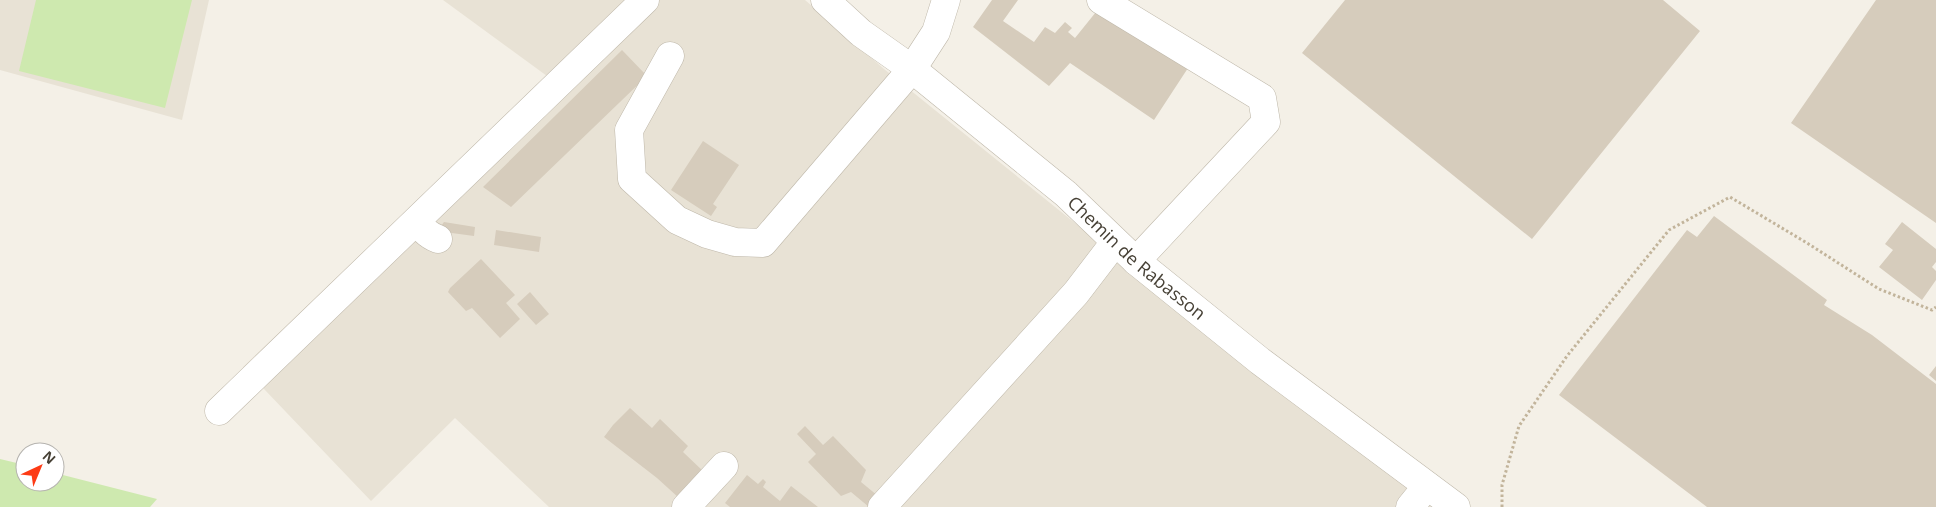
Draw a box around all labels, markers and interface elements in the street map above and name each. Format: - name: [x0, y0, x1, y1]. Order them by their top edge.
- street label: Chemin de Rabasson: [1063, 190, 1211, 325]
- north arrow: [15, 442, 65, 492]
- text: N: [39, 446, 60, 468]

